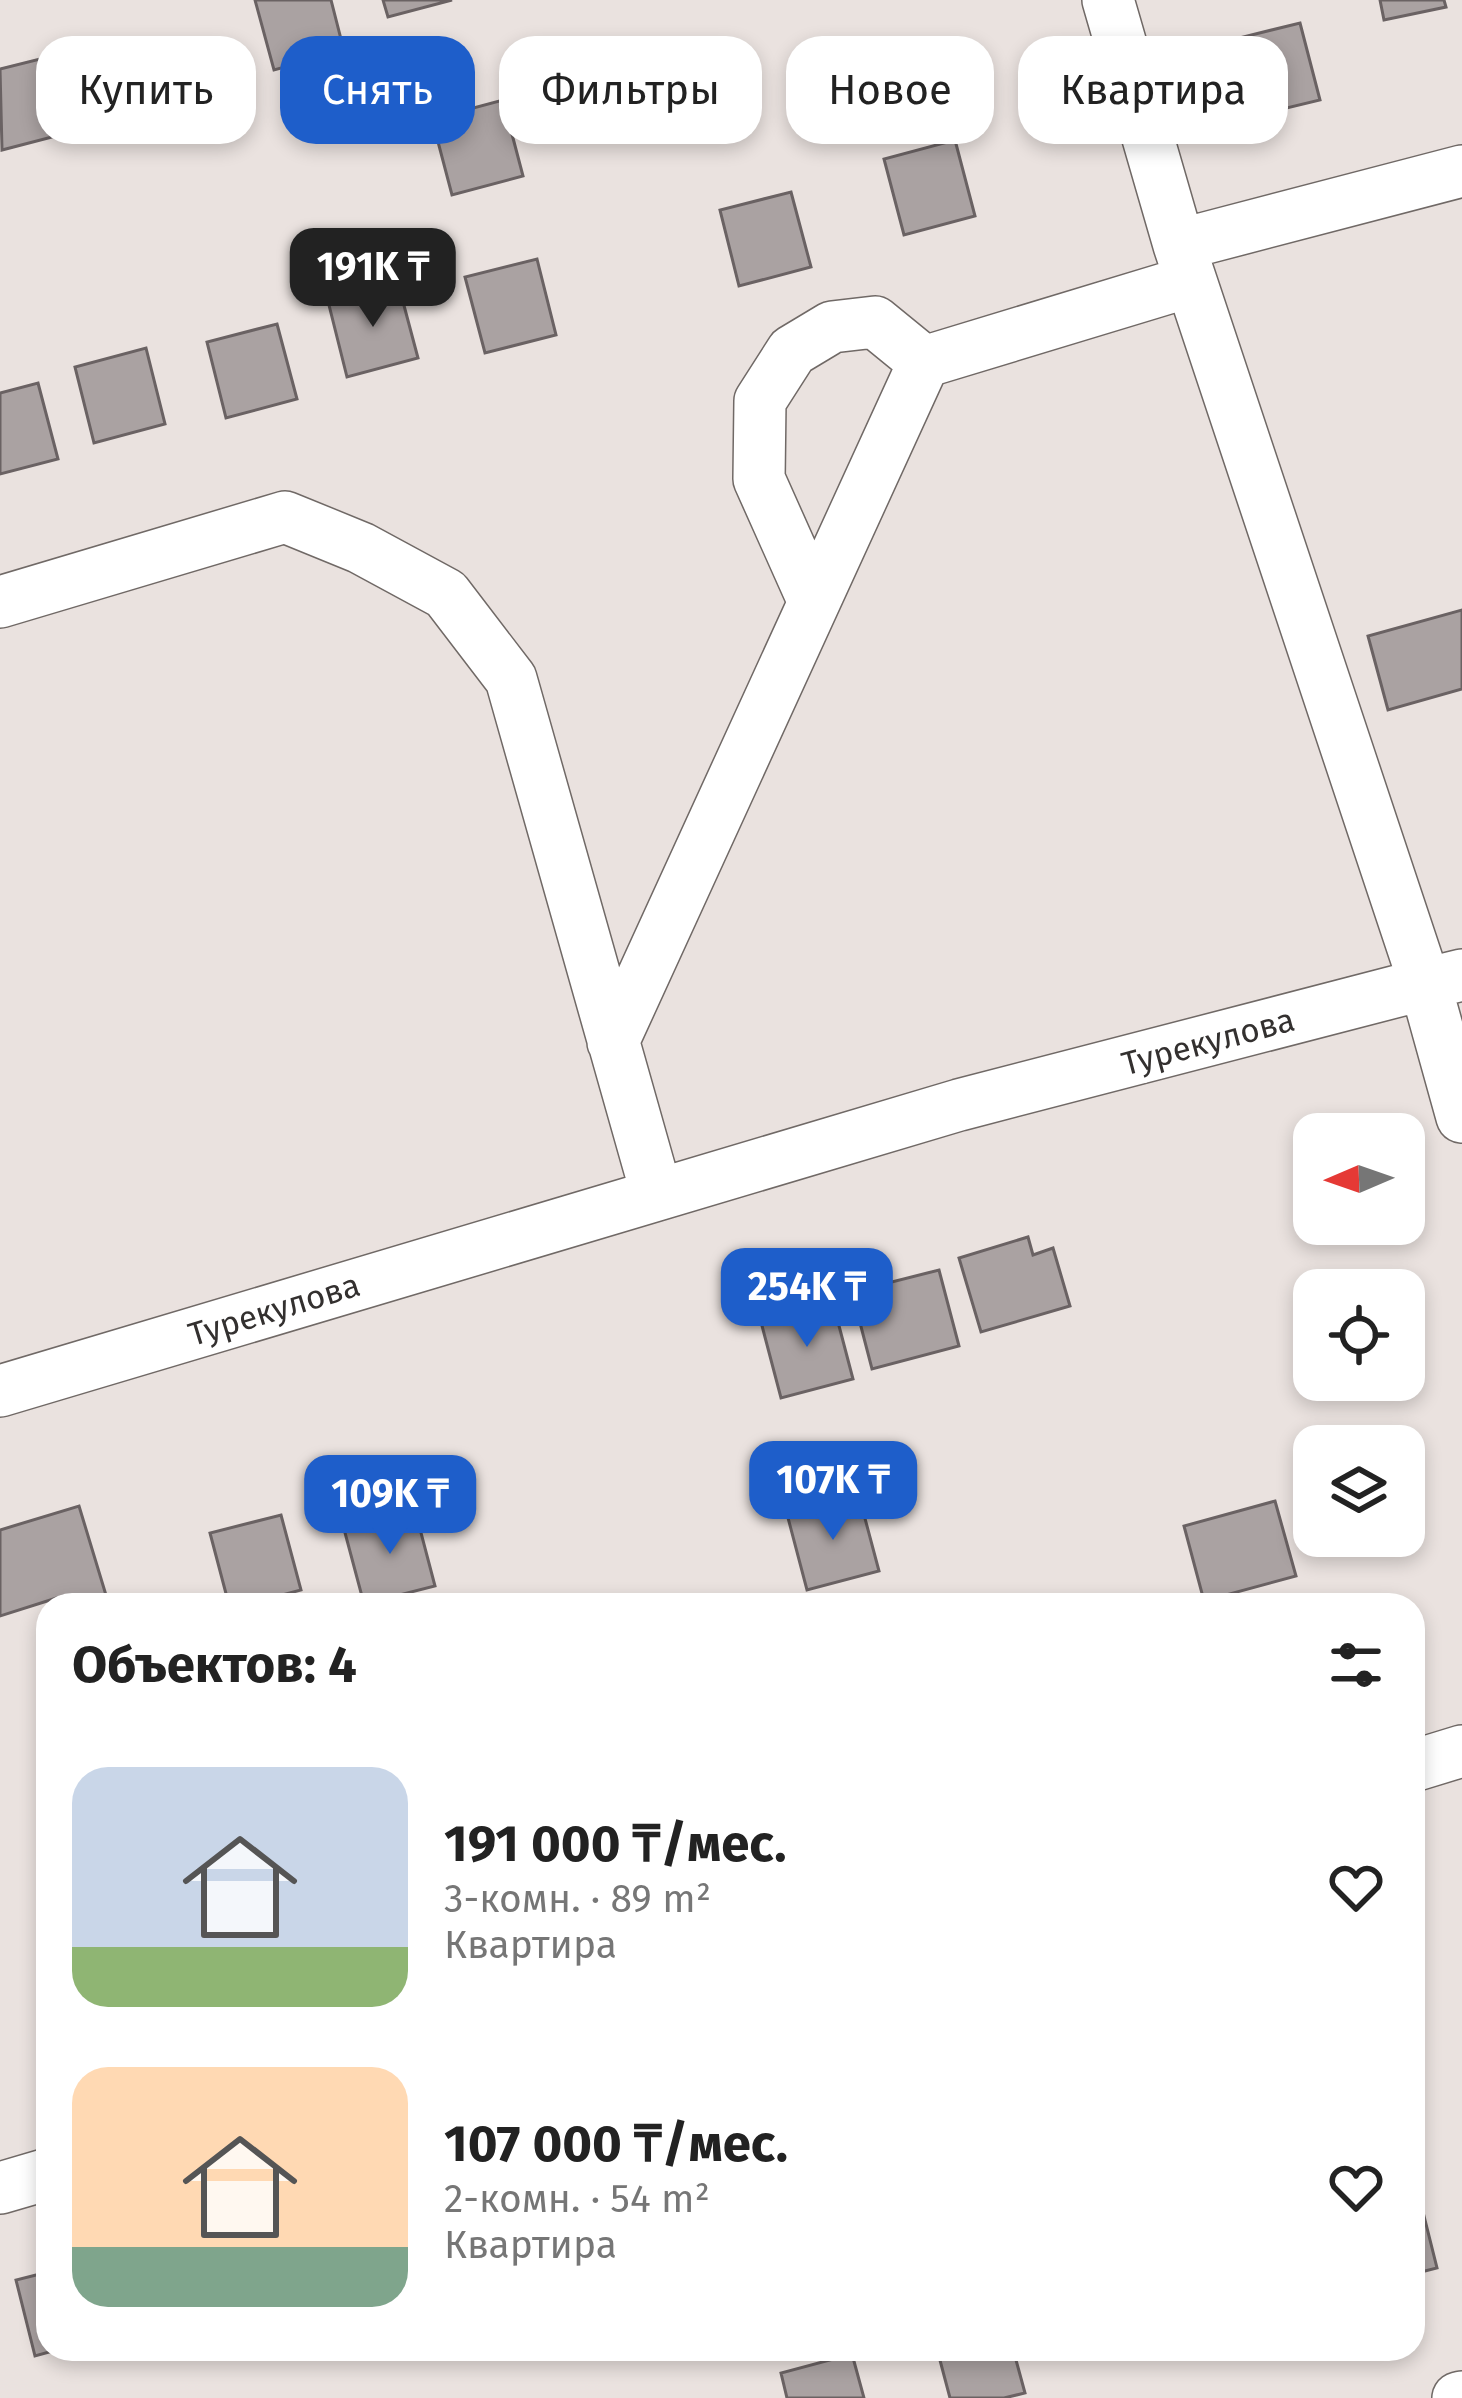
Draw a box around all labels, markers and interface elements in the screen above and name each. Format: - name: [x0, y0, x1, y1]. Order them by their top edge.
- chip: Купить: [36, 36, 256, 144]
- chip: Снять: [280, 36, 475, 144]
- chip: Фильтры: [499, 36, 762, 144]
- chip: Новое: [786, 36, 994, 144]
- chip: Квартира: [1018, 36, 1288, 144]
- pin: 191K ₸: [275, 228, 471, 330]
- text: 191K ₸: [317, 244, 429, 290]
- street label: Турекулова: [1118, 1000, 1299, 1084]
- north arrow: [1293, 1113, 1425, 1245]
- map controls: [1293, 1113, 1425, 1557]
- pin: 254K ₸: [709, 1248, 905, 1350]
- text: 254K ₸: [748, 1264, 866, 1310]
- street label: Турекулова: [184, 1265, 365, 1355]
- button: locate: [1293, 1269, 1425, 1401]
- button: layers: [1293, 1425, 1425, 1557]
- pin: 107K ₸: [735, 1441, 931, 1543]
- pin: 109K ₸: [292, 1455, 488, 1557]
- text: 107K ₸: [776, 1457, 890, 1503]
- text: 109K ₸: [331, 1471, 449, 1517]
- icon: filters: [1323, 1632, 1389, 1698]
- text: Объектов: 4: [72, 1634, 357, 1696]
- text: 191 000 ₸/мес.: [444, 1813, 787, 1875]
- icon: home: [168, 1815, 312, 1959]
- icon: heart: [1323, 1854, 1389, 1920]
- text: 3-комн. · 89 m²: [444, 1876, 711, 1922]
- text: Квартира: [444, 1922, 617, 1968]
- text: 107 000 ₸/мес.: [444, 2113, 788, 2175]
- icon: home: [168, 2115, 312, 2259]
- icon: heart: [1323, 2154, 1389, 2220]
- text: 2-комн. · 54 m²: [444, 2176, 710, 2222]
- text: Квартира: [444, 2222, 617, 2268]

